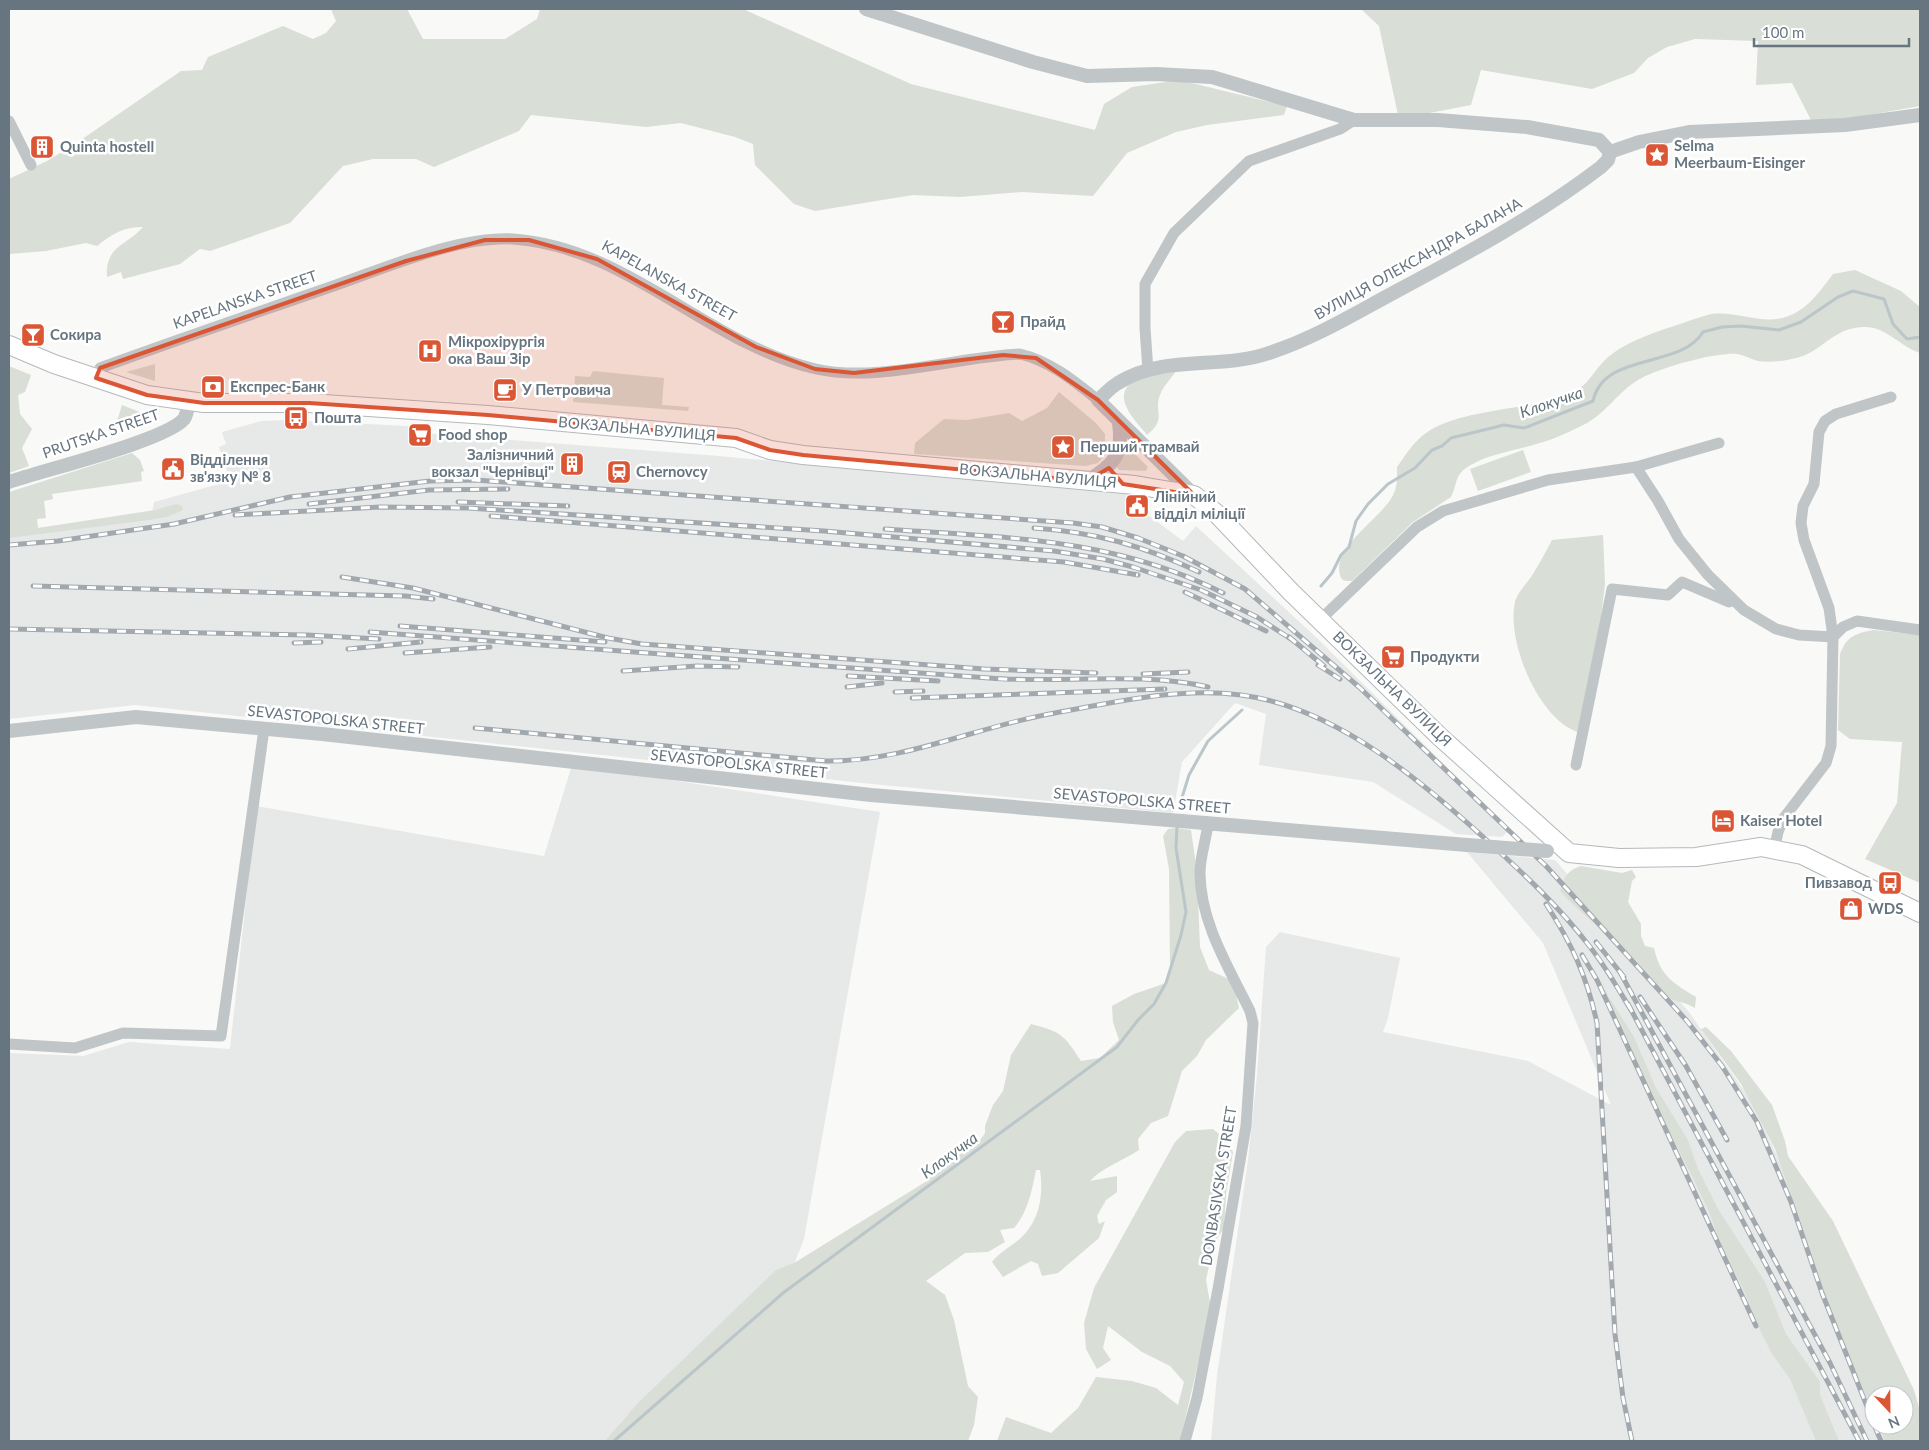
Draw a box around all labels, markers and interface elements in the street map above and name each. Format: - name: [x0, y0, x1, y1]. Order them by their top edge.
- scale bar: [1754, 15, 1909, 47]
- text: 100 m: [1762, 23, 1804, 41]
- building icon: Quinta hostell: [29, 134, 55, 160]
- place label: Selma Meerbaum-Eisinger: [1674, 136, 1805, 171]
- place label: Quinta hostell: [60, 137, 154, 155]
- place icon: Selma Meerbaum-Eisinger: [1644, 142, 1670, 168]
- street label: ВУЛИЦЯ ОЛЕКСАНДРА БАЛАНА: [1311, 193, 1525, 323]
- street label: KAPELANSKA STREET: [599, 236, 740, 325]
- street label: KAPELANSKA STREET: [170, 266, 319, 332]
- bar icon: Прайд: [990, 309, 1016, 335]
- place label: Прайд: [1020, 312, 1066, 330]
- bar icon: Сокира: [20, 322, 46, 348]
- place label: Сокира: [50, 325, 101, 343]
- place label: Мікрохірургія ока Ваш Зір: [448, 332, 545, 367]
- hospital icon: Мікрохірургія ока Ваш Зір: [417, 338, 443, 364]
- bank icon: Eкспрес-Банк: [200, 374, 226, 400]
- place label: Eкспрес-Банк: [230, 377, 326, 395]
- cafe icon: У Петровича: [492, 377, 518, 403]
- place label: У Петровича: [521, 380, 611, 398]
- water label: Клокучка: [1517, 382, 1585, 421]
- street label: PRUTSKA STREET: [40, 405, 162, 461]
- bus stop icon: Пошта: [283, 405, 309, 431]
- place label: Пошта: [314, 408, 361, 426]
- street label: ВОКЗАЛЬНА ВУЛИЦЯ: [558, 412, 717, 444]
- supermarket icon: Food shop: [407, 422, 433, 448]
- place label: Food shop: [438, 425, 507, 443]
- place icon: Перший трамвай: [1050, 434, 1076, 460]
- place label: Перший трамвай: [1080, 437, 1200, 455]
- place label: Залізничний вокзал "Чернівці": [431, 445, 554, 480]
- place label: Відділення зв'язку № 8: [190, 450, 271, 485]
- building icon: Залізничний вокзал "Чернівці": [559, 451, 585, 477]
- public building icon: Відділення зв'язку № 8: [160, 456, 186, 482]
- station icon: Chernovcy: [606, 459, 632, 485]
- street label: ВОКЗАЛЬНА ВУЛИЦЯ: [959, 459, 1118, 491]
- place label: Chernovcy: [636, 462, 708, 480]
- place label: Лінійний відділ міліції: [1153, 487, 1246, 522]
- public building icon: Лінійний відділ міліції: [1124, 493, 1150, 519]
- street label: ВОКЗАЛЬНА ВУЛИЦЯ: [1330, 627, 1456, 750]
- supermarket icon: Продукти: [1380, 644, 1406, 670]
- place label: Продукти: [1410, 647, 1480, 665]
- street label: SEVASTOPOLSKA STREET: [247, 701, 426, 737]
- street label: SEVASTOPOLSKA STREET: [650, 745, 829, 781]
- street label: SEVASTOPOLSKA STREET: [1053, 783, 1232, 817]
- hotel icon: Kaiser Hotel: [1710, 808, 1736, 834]
- place label: Kaiser Hotel: [1740, 811, 1822, 829]
- bus stop icon: Пивзавод: [1877, 870, 1903, 896]
- place label: Пивзавод: [1805, 873, 1872, 891]
- shop icon: WDS: [1838, 896, 1864, 922]
- place label: WDS: [1868, 899, 1903, 917]
- street label: DONBASIVSKA STREET: [1197, 1105, 1240, 1267]
- water label: Клокучка: [917, 1128, 981, 1182]
- north arrow: [1864, 1385, 1914, 1435]
- text: N: [1886, 1413, 1902, 1432]

